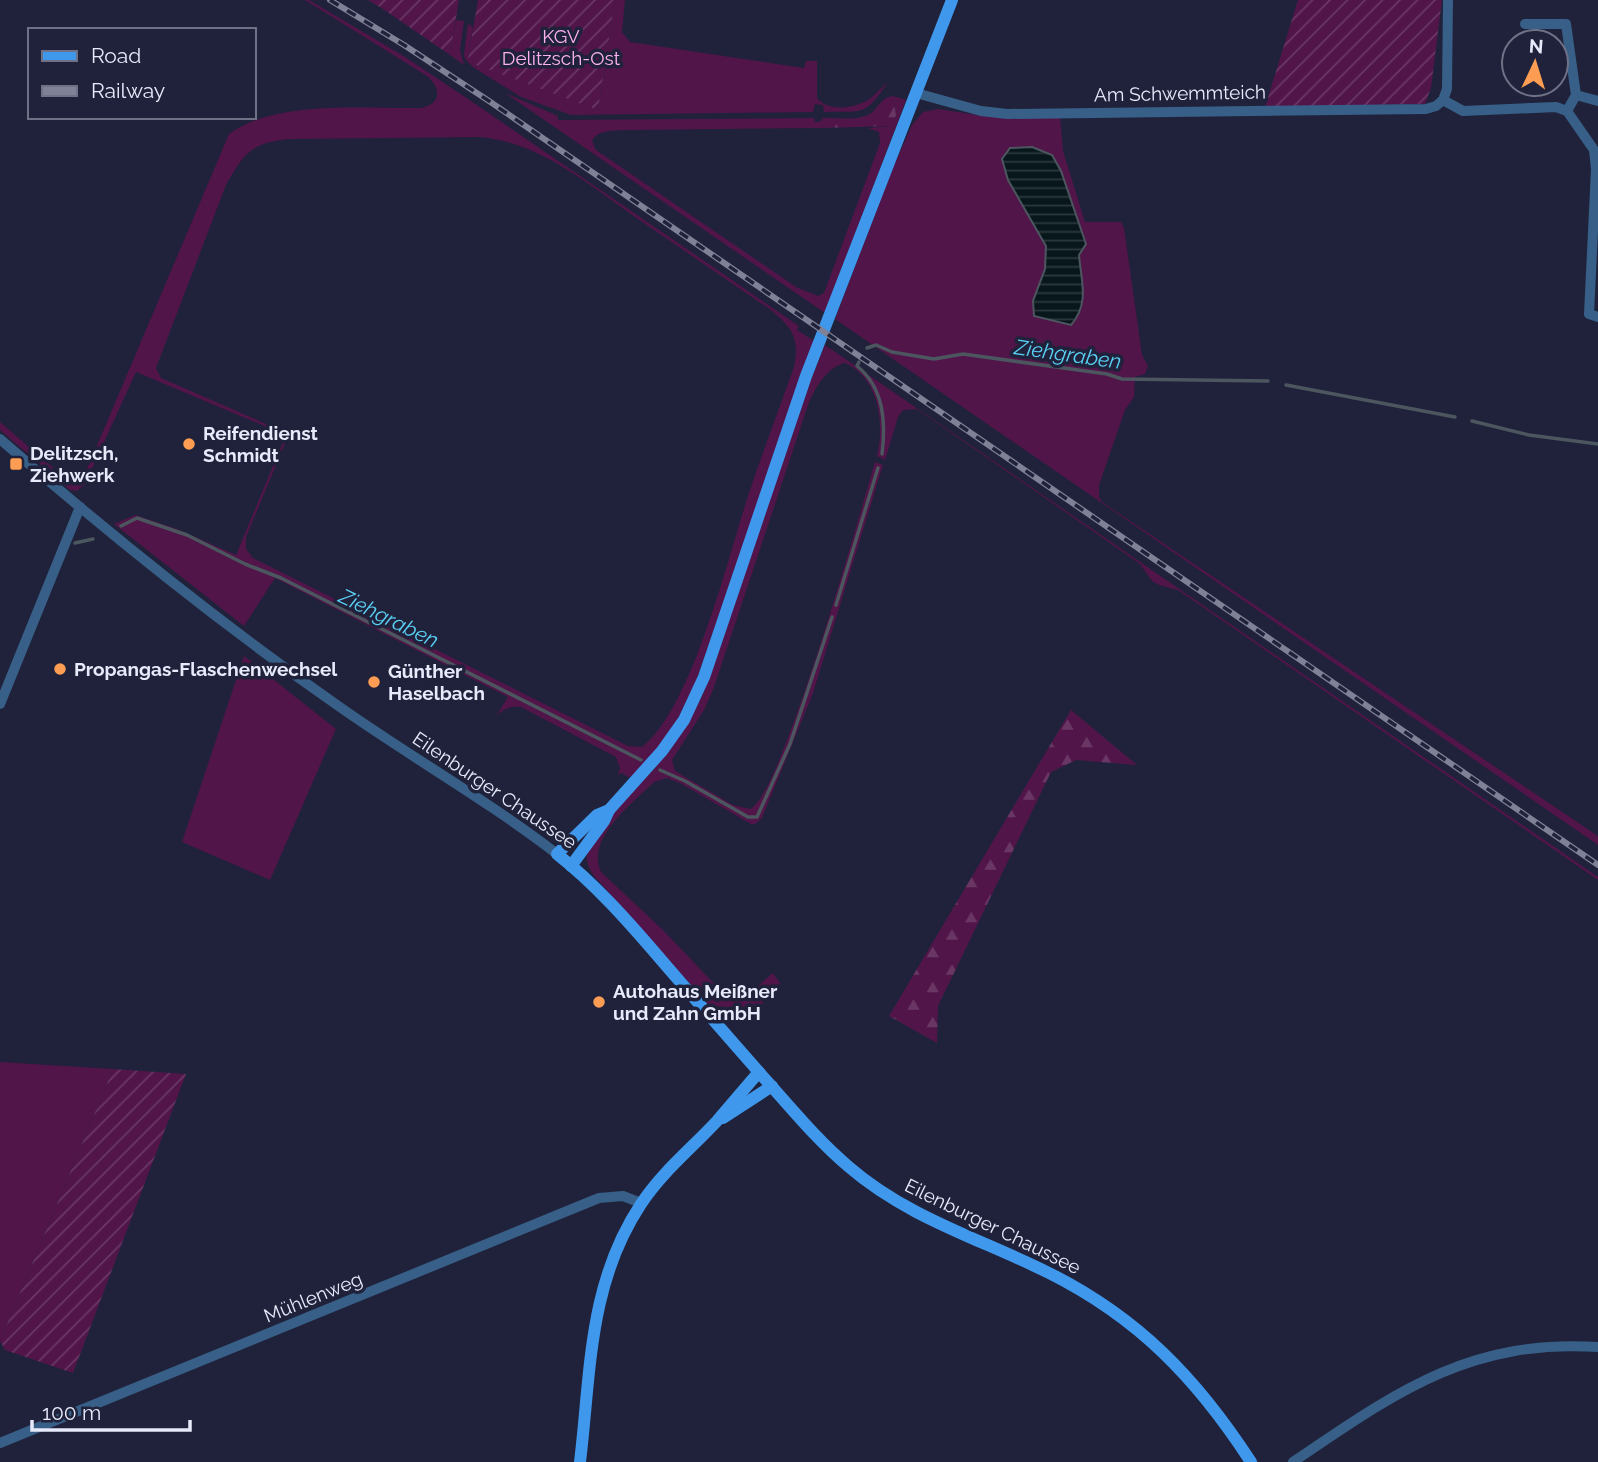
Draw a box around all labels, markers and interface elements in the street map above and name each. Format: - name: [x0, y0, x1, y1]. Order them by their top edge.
- park label: KGV Delitzsch-Ost: [502, 25, 621, 69]
- legend: [28, 28, 256, 119]
- north arrow: [1500, 28, 1570, 98]
- text: N: [1528, 35, 1544, 58]
- text: Road: [91, 43, 141, 68]
- text: Railway: [91, 78, 165, 103]
- street label: Am Schwemmteich: [1094, 81, 1266, 105]
- water label: Ziehgraben: [1012, 334, 1123, 374]
- place label: Reifendienst Schmidt: [203, 422, 319, 466]
- marker: Reifendienst Schmidt: [181, 436, 197, 452]
- place label: Delitzsch, Ziehwerk: [30, 442, 119, 486]
- marker: Delitzsch, Ziehwerk: [8, 456, 24, 472]
- water label: Ziehgraben: [334, 583, 443, 653]
- place label: Propangas-Flaschenwechsel: [74, 658, 338, 680]
- place label: Günther Haselbach: [388, 660, 485, 704]
- marker: Propangas-Flaschenwechsel: [52, 661, 68, 677]
- marker: Günther Haselbach: [366, 674, 382, 690]
- street label: Eilenburger Chaussee: [409, 727, 581, 853]
- place label: Autohaus Meißner und Zahn GmbH: [613, 980, 778, 1024]
- marker: Autohaus Meißner und Zahn GmbH: [591, 994, 607, 1010]
- street label: Eilenburger Chaussee: [901, 1174, 1085, 1278]
- street label: Mühlenweg: [261, 1267, 365, 1327]
- scale bar: [32, 1388, 189, 1432]
- text: 100 m: [42, 1400, 101, 1425]

